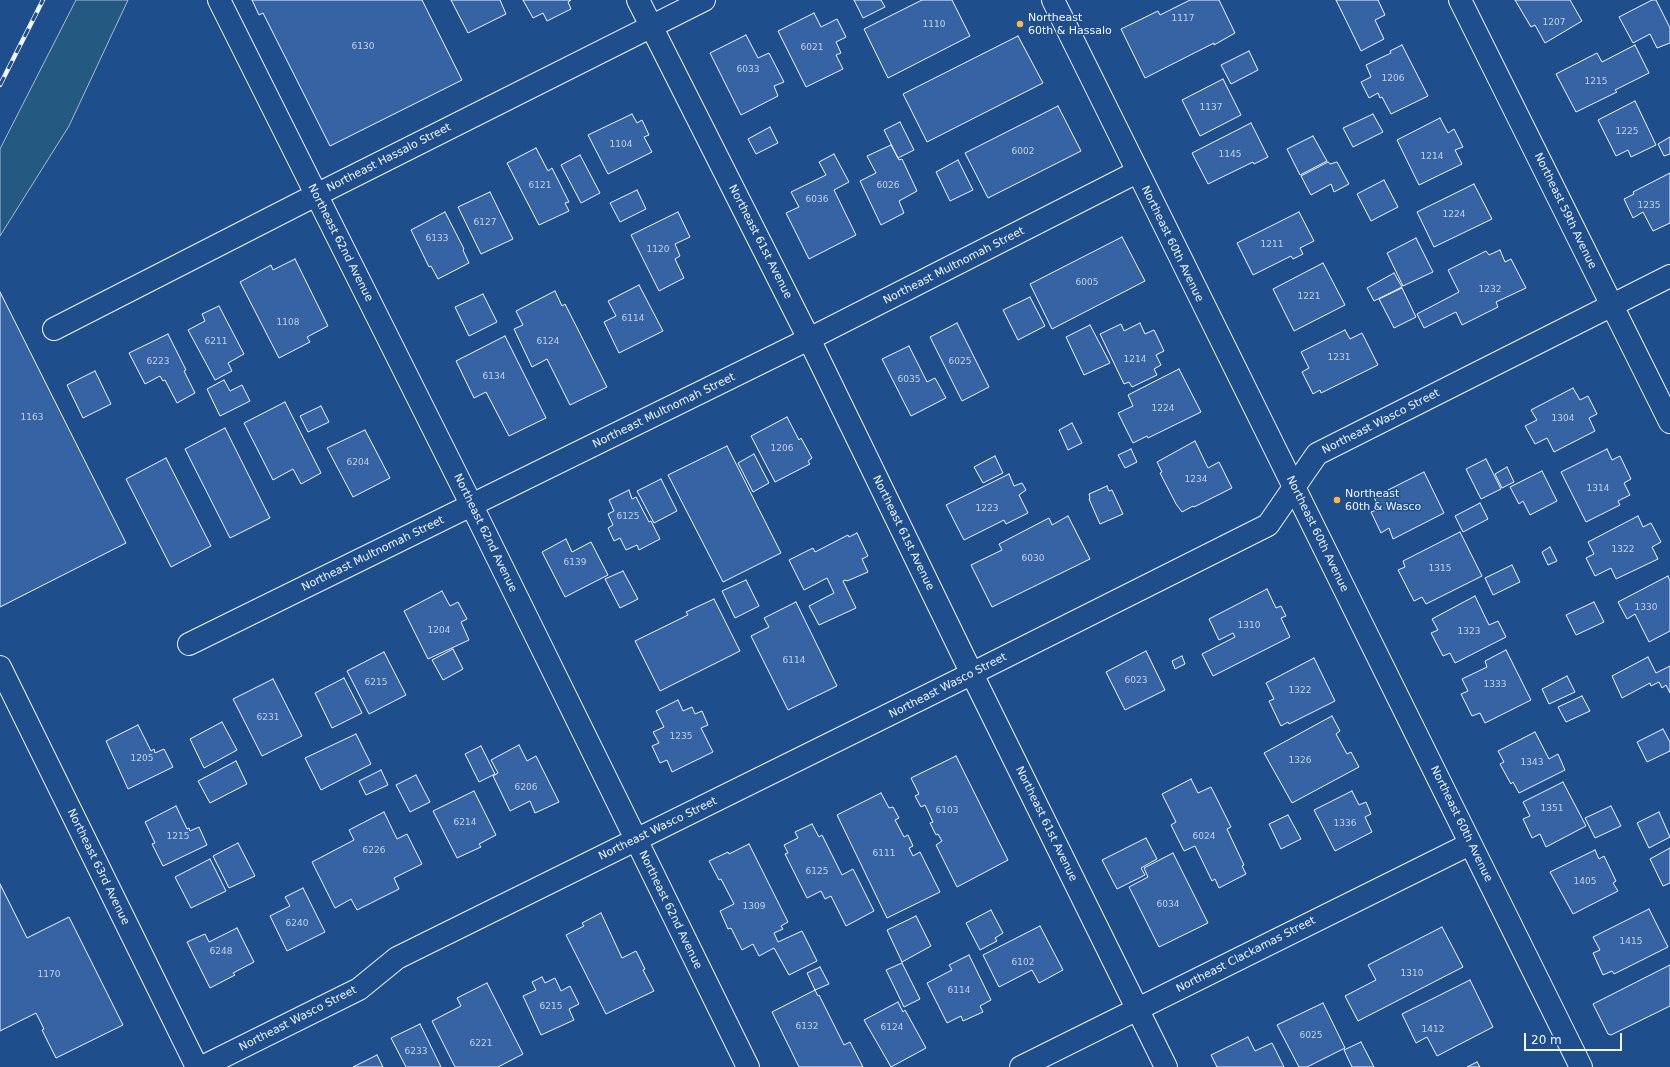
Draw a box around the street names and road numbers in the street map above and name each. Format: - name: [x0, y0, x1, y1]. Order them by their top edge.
- street label: Northeast Hassalo Street: [325, 121, 453, 195]
- street label: Northeast 59th Avenue: [1531, 151, 1599, 271]
- street label: Northeast 62nd Avenue: [305, 182, 375, 304]
- street label: Northeast 61st Avenue: [725, 183, 795, 301]
- street label: Northeast 60th Avenue: [1138, 184, 1206, 304]
- street label: Northeast Multnomah Street: [881, 225, 1027, 307]
- street label: Northeast Multnomah Street: [591, 371, 737, 451]
- street label: Northeast Wasco Street: [1320, 387, 1442, 457]
- street label: Northeast 62nd Avenue: [451, 472, 519, 594]
- street label: Northeast 61st Avenue: [869, 473, 937, 593]
- street label: Northeast 60th Avenue: [1283, 474, 1351, 594]
- street label: Northeast Multnomah Street: [300, 514, 446, 594]
- street label: Northeast Wasco Street: [887, 651, 1009, 721]
- street label: Northeast 61st Avenue: [1012, 764, 1080, 884]
- street label: Northeast 60th Avenue: [1427, 764, 1495, 884]
- street label: Northeast Wasco Street: [597, 795, 719, 863]
- street label: Northeast 63rd Avenue: [64, 807, 132, 927]
- street label: Northeast 62nd Avenue: [636, 849, 704, 971]
- street label: Northeast Clackamas Street: [1174, 914, 1318, 996]
- street label: Northeast Wasco Street: [237, 984, 359, 1054]

